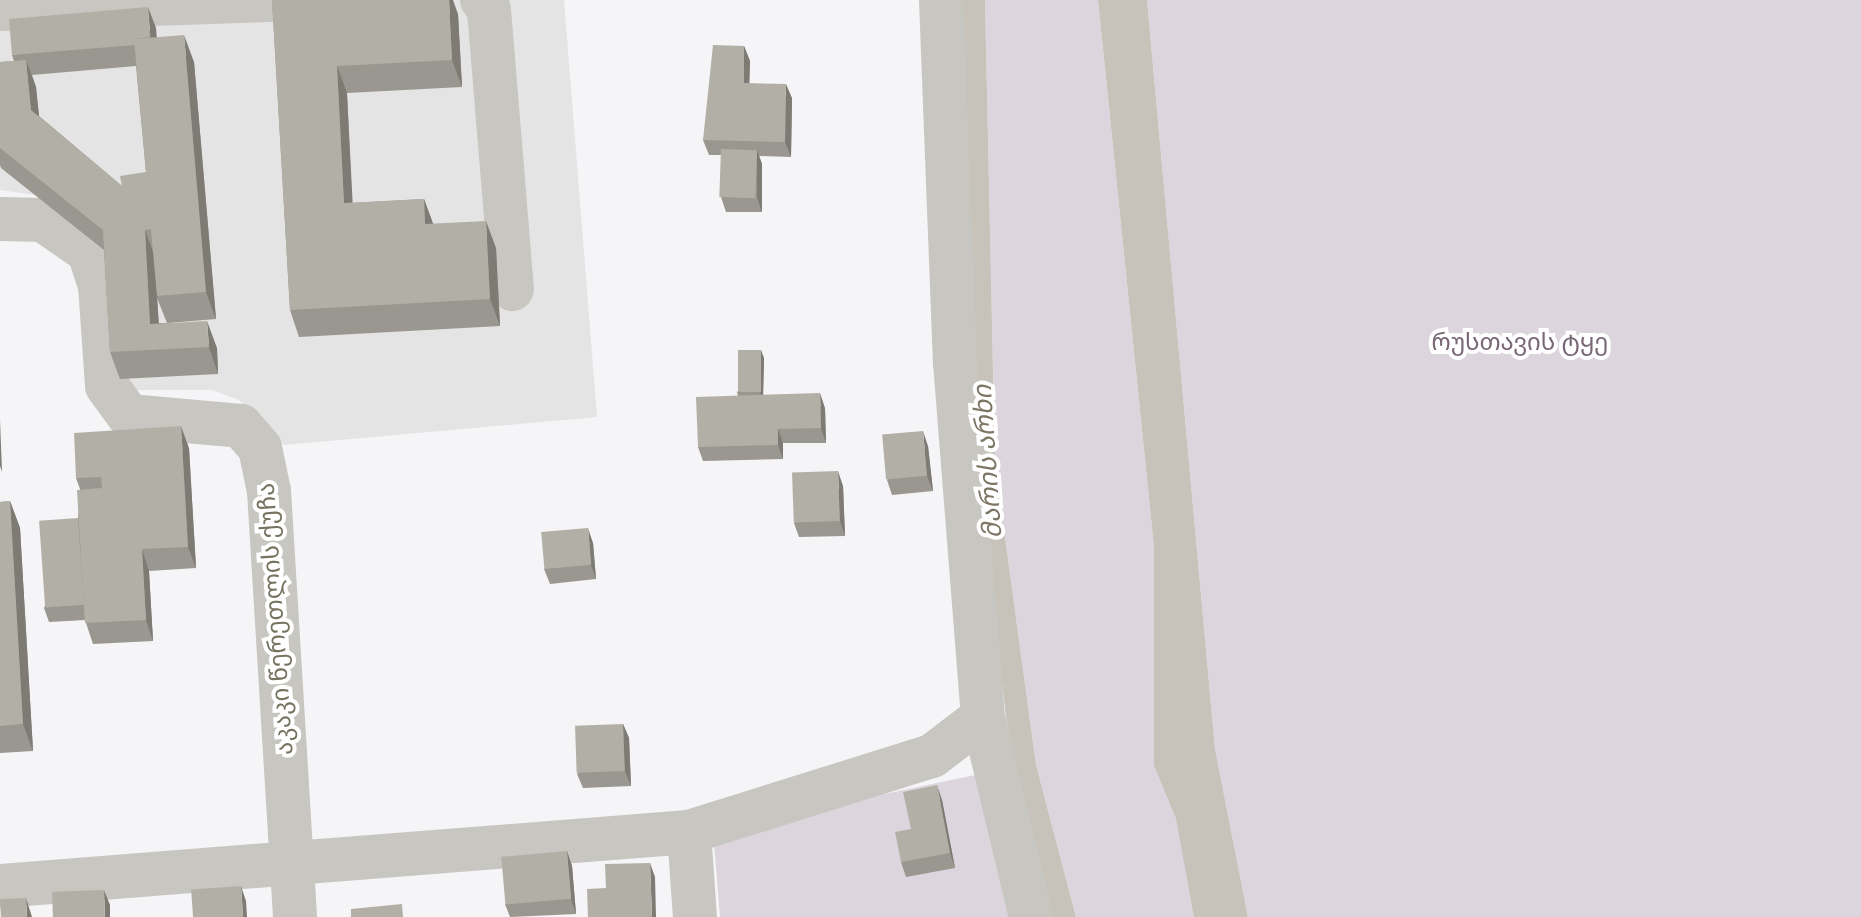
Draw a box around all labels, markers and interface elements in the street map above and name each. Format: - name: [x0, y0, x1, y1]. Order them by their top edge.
- park label: რუსთავის ტყე: [1432, 328, 1608, 356]
- water label: მარის არხი: [967, 384, 1009, 540]
- street label: აკაკი წერეთლის ქუჩა: [251, 482, 299, 756]

